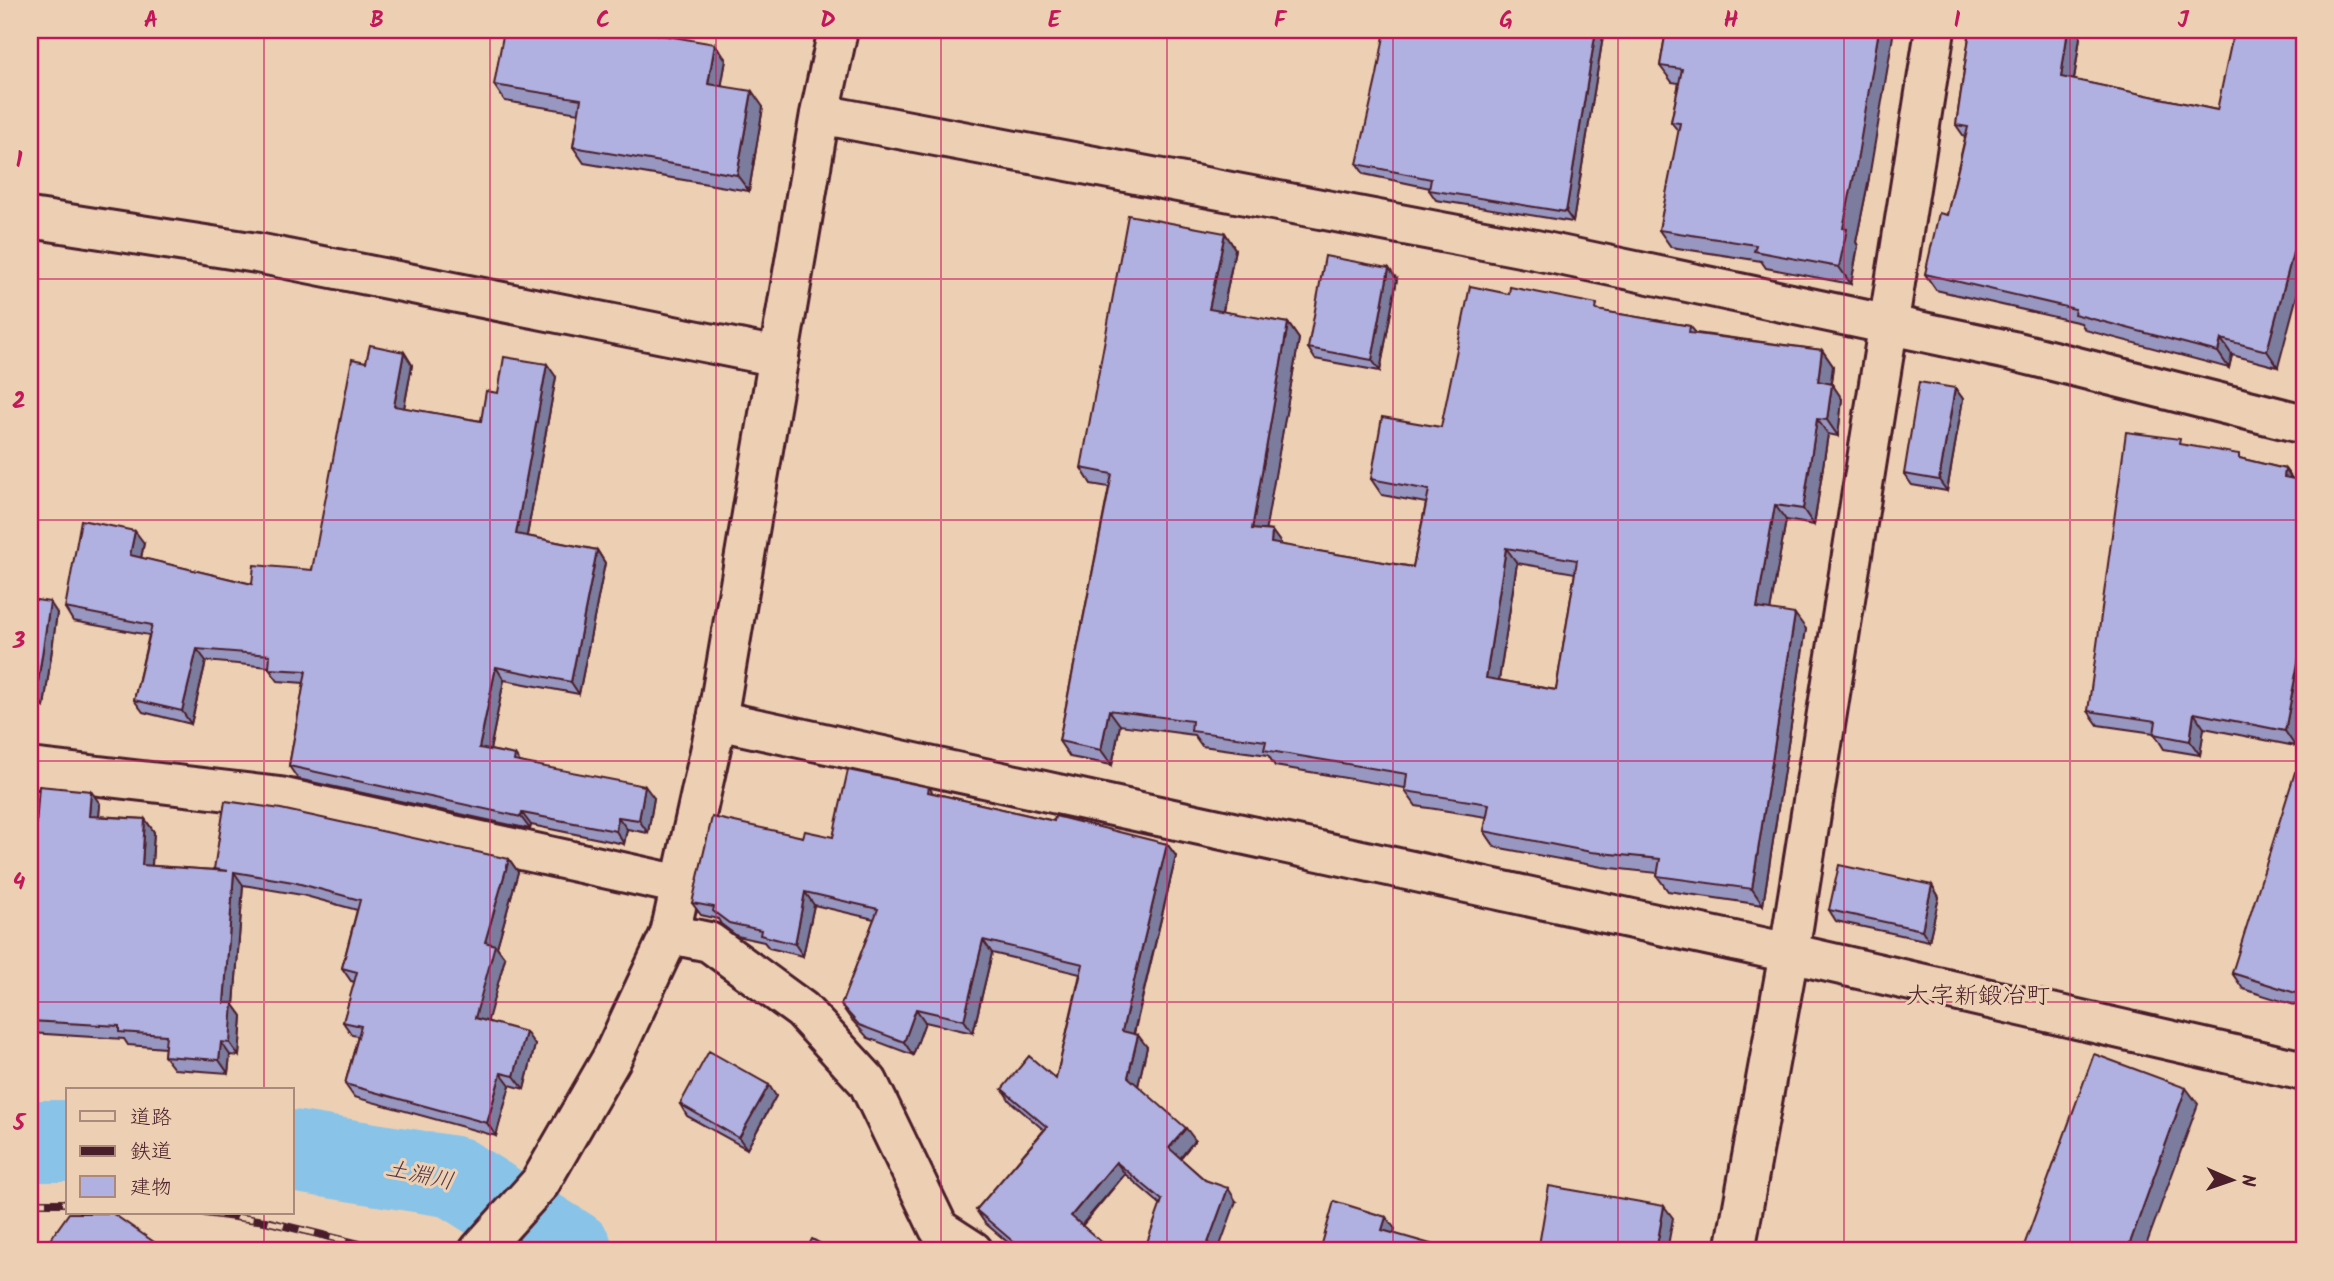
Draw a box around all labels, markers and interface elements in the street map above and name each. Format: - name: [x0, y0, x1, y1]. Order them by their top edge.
- text: A: [144, 3, 158, 39]
- text: B: [370, 3, 384, 39]
- text: C: [596, 3, 610, 39]
- text: D: [820, 3, 836, 39]
- text: E: [1048, 3, 1062, 39]
- text: F: [1274, 3, 1288, 39]
- text: G: [1499, 3, 1513, 39]
- text: H: [1724, 3, 1739, 39]
- text: I: [1953, 3, 1961, 39]
- text: J: [2177, 3, 2189, 39]
- text: 1: [16, 143, 23, 179]
- text: 2: [12, 384, 26, 420]
- text: 3: [12, 624, 26, 660]
- text: 4: [13, 865, 26, 901]
- district label: 大字新鍛冶町: [1906, 977, 2050, 1016]
- legend: [66, 1088, 294, 1214]
- text: 道路: [130, 1102, 172, 1135]
- text: 5: [12, 1106, 27, 1142]
- text: 鉄道: [130, 1136, 172, 1169]
- north arrow: [2198, 1144, 2268, 1214]
- water label: 土淵川: [382, 1151, 457, 1201]
- text: 建物: [130, 1172, 172, 1205]
- text: N: [2232, 1174, 2262, 1187]

